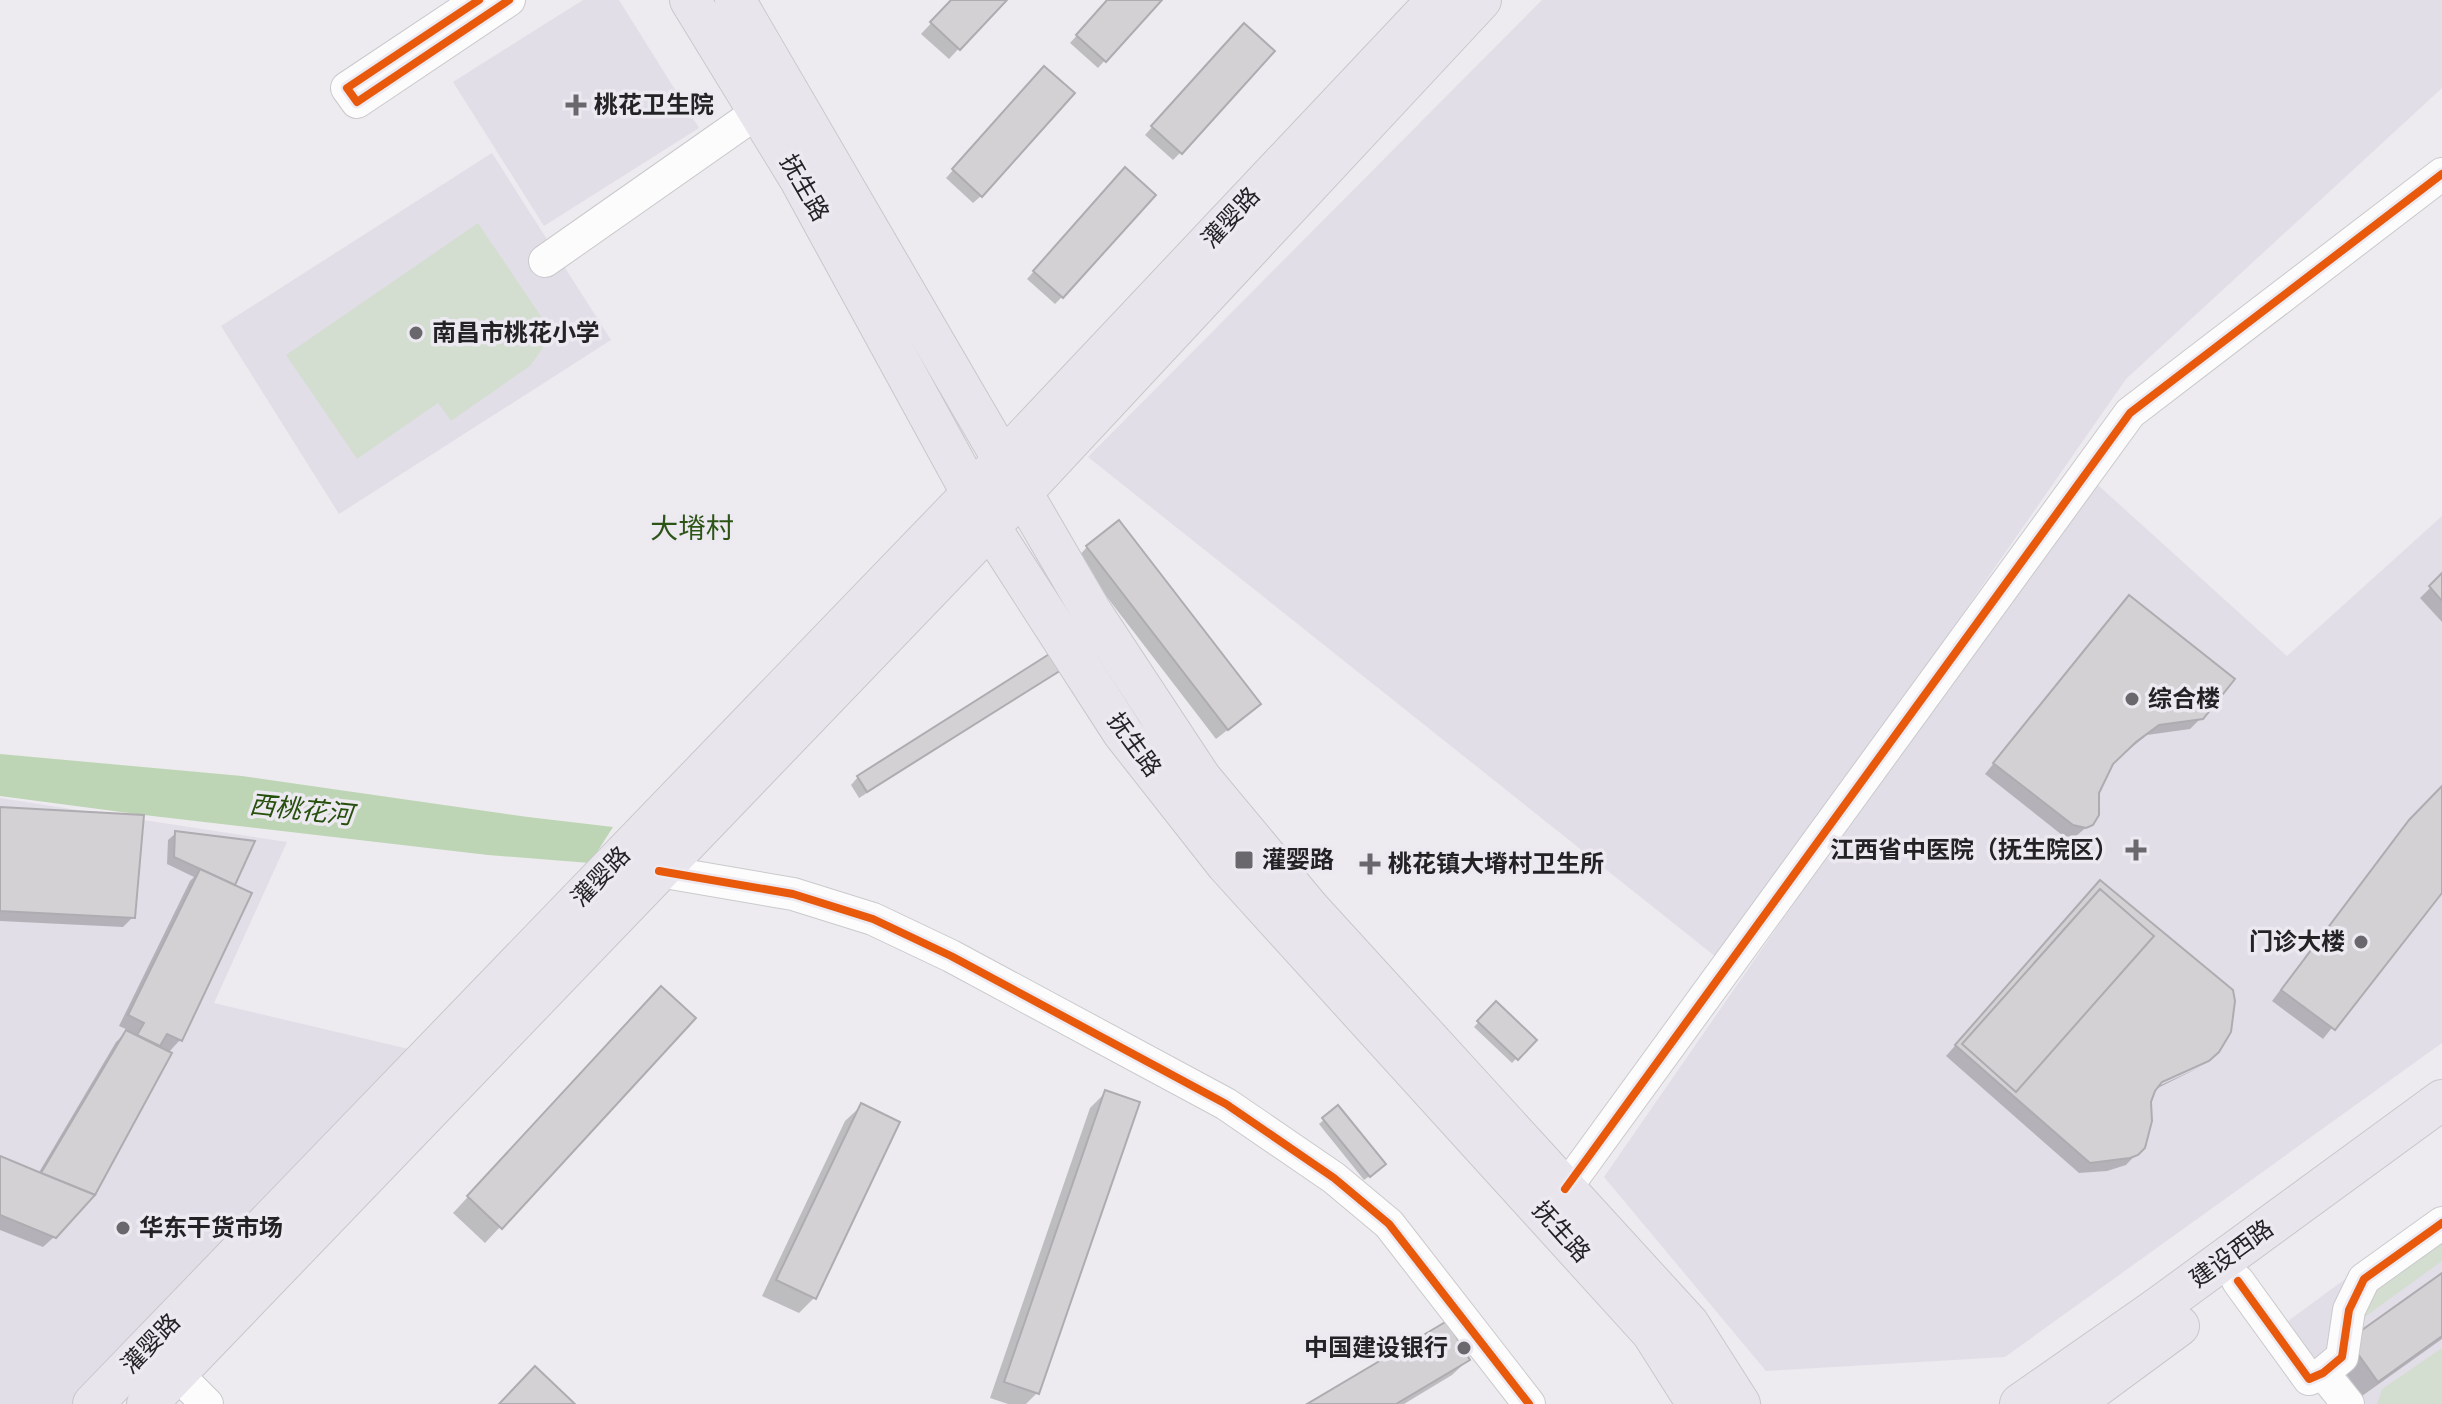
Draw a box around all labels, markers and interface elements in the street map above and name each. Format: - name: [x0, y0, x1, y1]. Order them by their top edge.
- place label: 桃花卫生院: [594, 91, 714, 120]
- marker: 桃花卫生院: [565, 94, 587, 116]
- street label: 抚生路: [773, 150, 835, 226]
- street label: 灌婴路: [1196, 182, 1266, 254]
- place label: 南昌市桃花小学: [432, 319, 600, 348]
- marker: 南昌市桃花小学: [407, 324, 425, 342]
- district label: 大塉村: [650, 513, 734, 546]
- place label: 综合楼: [2148, 685, 2220, 714]
- marker: 综合楼: [2123, 690, 2141, 708]
- street label: 抚生路: [1101, 707, 1167, 783]
- water label: 西桃花河: [248, 790, 359, 832]
- place label: 江西省中医院（抚生院区）: [1830, 836, 2118, 865]
- marker: 江西省中医院（抚生院区）: [2125, 839, 2147, 861]
- street label: 灌婴路: [566, 841, 636, 913]
- place label: 灌婴路: [1262, 846, 1334, 875]
- marker: 灌婴路: [1233, 849, 1255, 871]
- place label: 桃花镇大塉村卫生所: [1388, 850, 1604, 879]
- marker: 桃花镇大塉村卫生所: [1359, 853, 1381, 875]
- place label: 门诊大楼: [2249, 928, 2345, 957]
- marker: 门诊大楼: [2352, 933, 2370, 951]
- street label: 抚生路: [1526, 1196, 1596, 1268]
- place label: 华东干货市场: [139, 1214, 283, 1243]
- street label: 建设西路: [2185, 1214, 2279, 1294]
- marker: 华东干货市场: [114, 1219, 132, 1237]
- street label: 灌婴路: [116, 1308, 186, 1380]
- place label: 中国建设银行: [1304, 1334, 1448, 1363]
- marker: 中国建设银行: [1455, 1339, 1473, 1357]

